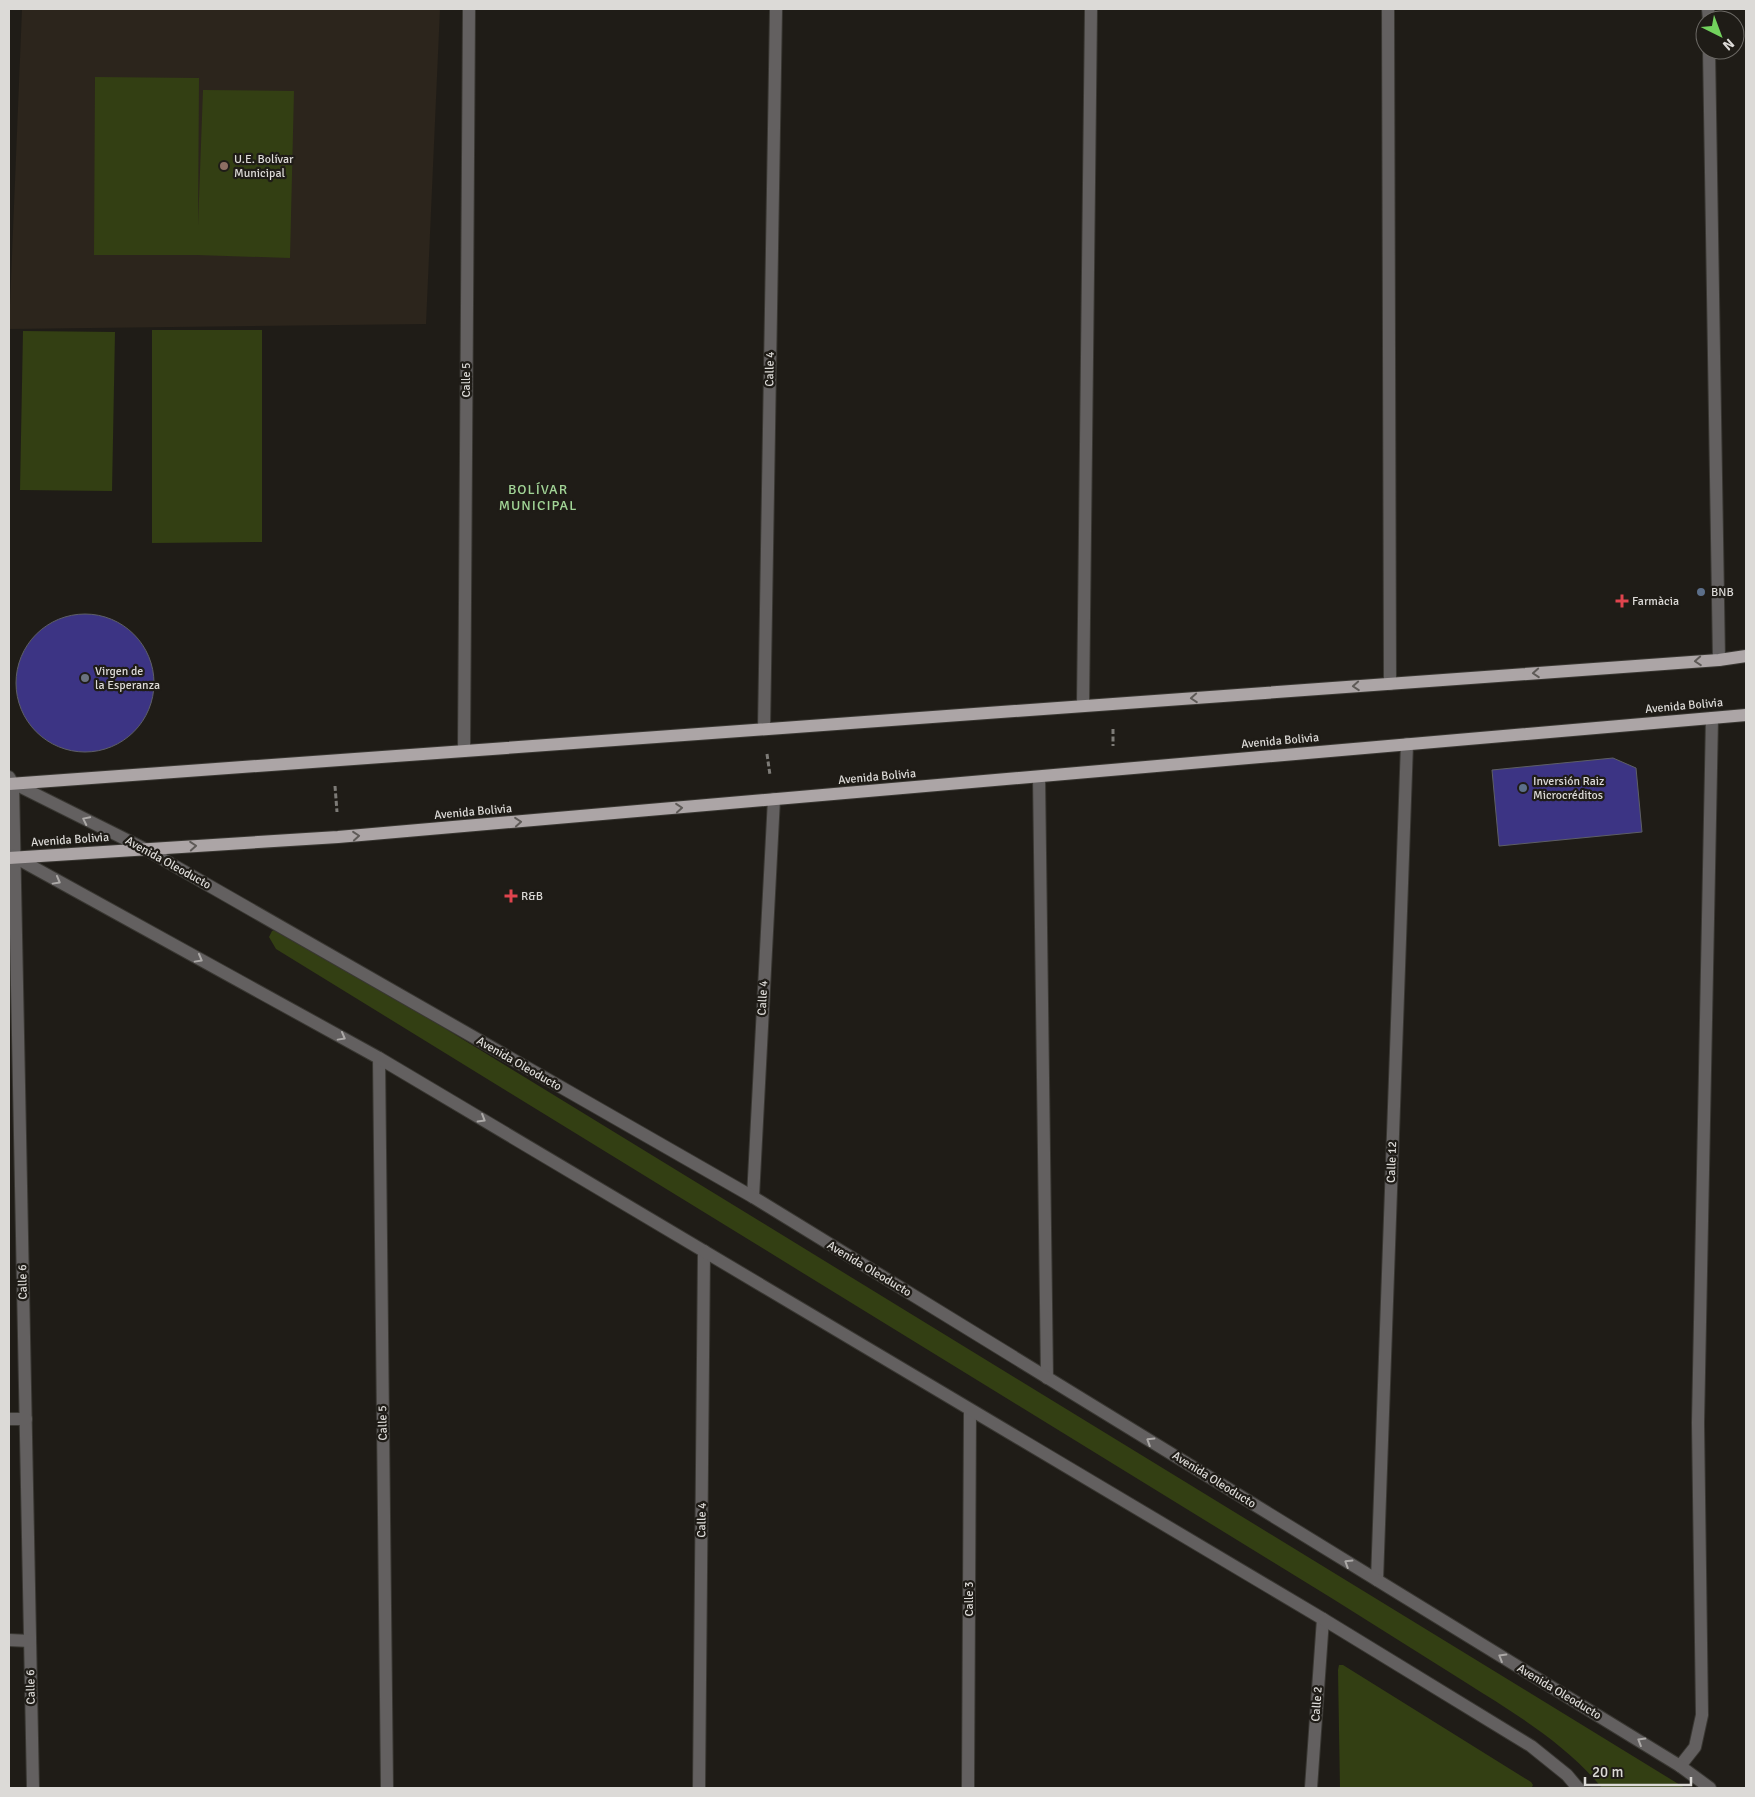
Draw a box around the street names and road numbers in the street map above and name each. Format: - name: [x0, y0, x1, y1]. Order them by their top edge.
- street label: Calle 4: [762, 351, 778, 387]
- street label: Calle 5: [459, 362, 474, 398]
- street label: Avenida Bolivia: [1644, 695, 1724, 717]
- street label: Avenida Bolivia: [1240, 730, 1320, 752]
- street label: Avenida Bolivia: [837, 766, 917, 788]
- street label: Avenida Bolivia: [433, 801, 513, 823]
- street label: Avenida Bolivia: [31, 830, 109, 850]
- street label: Avenida Oleoducto: [122, 833, 214, 893]
- street label: Calle 4: [755, 980, 771, 1016]
- street label: Avenida Oleoducto: [474, 1034, 564, 1094]
- street label: Calle 12: [1384, 1141, 1400, 1183]
- street label: Avenida Oleoducto: [824, 1238, 914, 1300]
- street label: Calle 6: [15, 1264, 31, 1300]
- street label: Calle 5: [375, 1405, 391, 1441]
- street label: Avenida Oleoducto: [1169, 1448, 1259, 1512]
- street label: Calle 4: [694, 1502, 710, 1538]
- street label: Calle 3: [962, 1581, 977, 1617]
- street label: Avenida Oleoducto: [1514, 1661, 1604, 1723]
- street label: Calle 6: [23, 1669, 39, 1705]
- street label: Calle 2: [1308, 1686, 1326, 1722]

